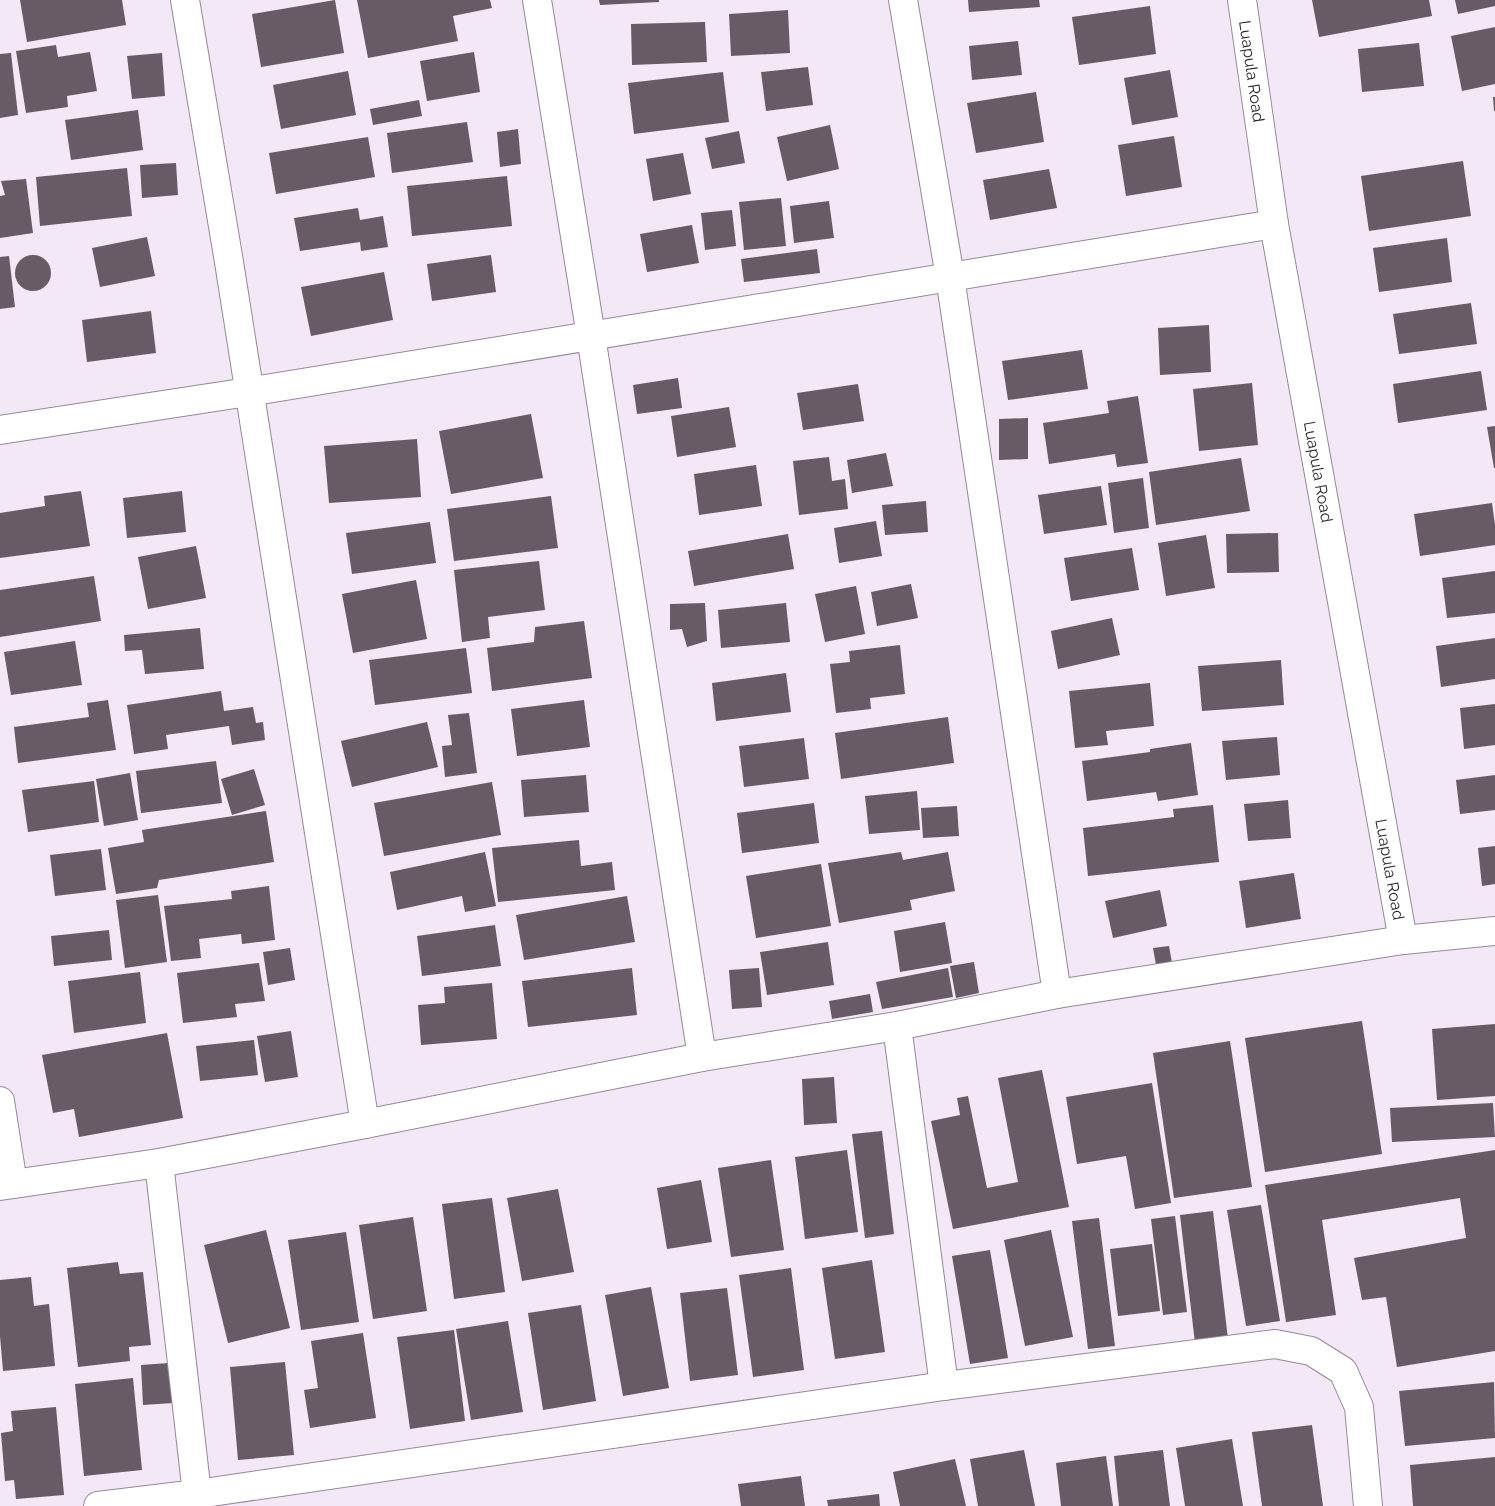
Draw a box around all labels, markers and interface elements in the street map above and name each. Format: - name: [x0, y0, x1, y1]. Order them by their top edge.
- street label: Luapula Road: [1235, 19, 1268, 123]
- street label: Luapula Road: [1300, 420, 1337, 524]
- street label: Luapula Road: [1371, 817, 1408, 922]

